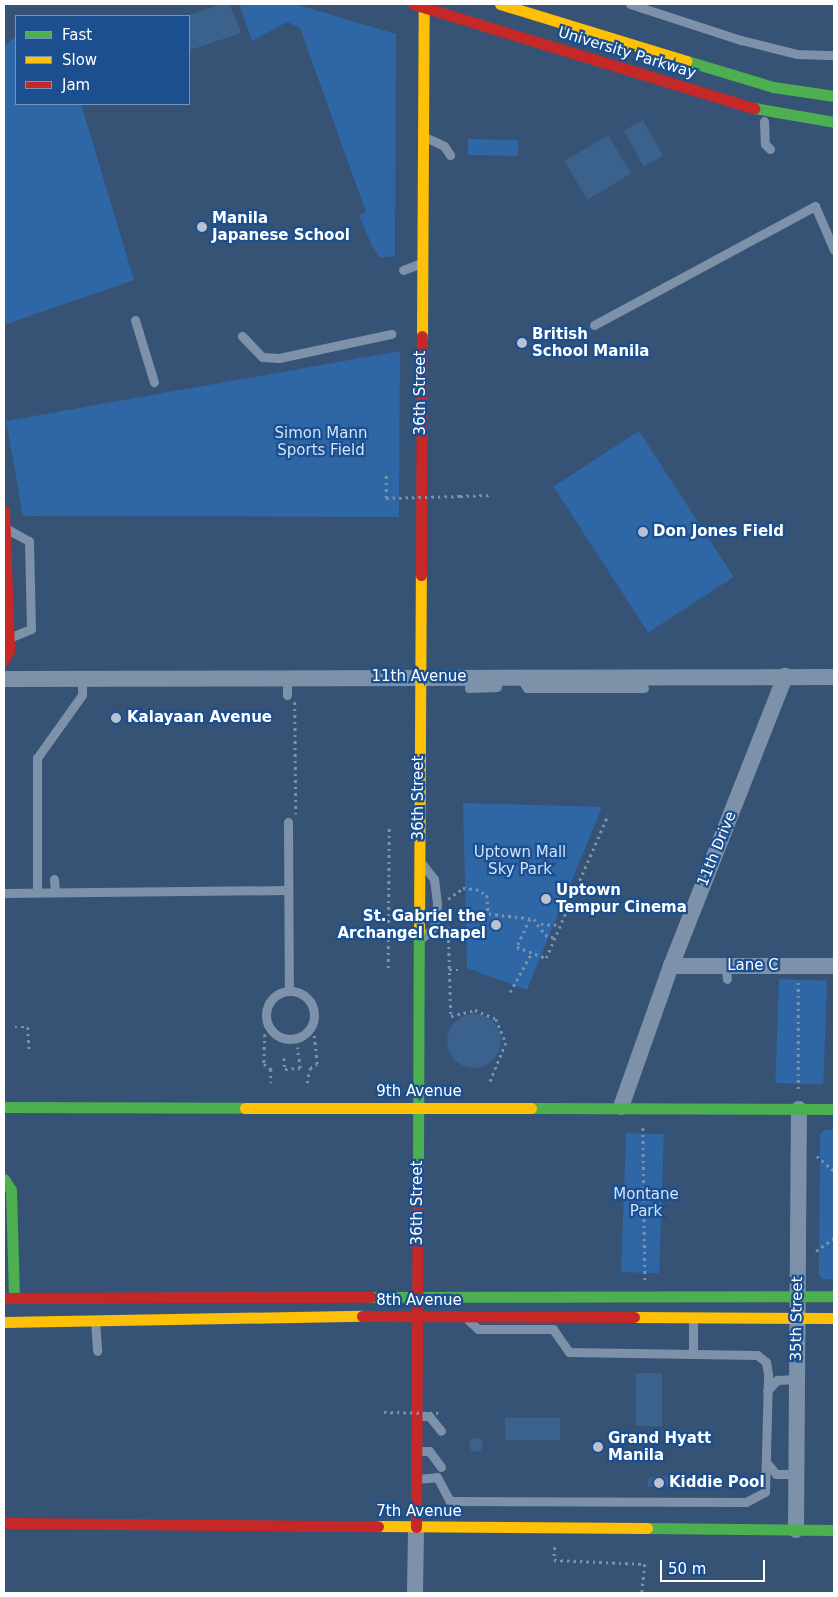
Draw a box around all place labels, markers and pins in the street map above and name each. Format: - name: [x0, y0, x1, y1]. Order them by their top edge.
- place label: Manila Japanese School: [212, 209, 350, 244]
- marker: Manila Japanese School: [196, 221, 208, 233]
- place label: British School Manila: [532, 325, 649, 360]
- marker: British School Manila: [516, 337, 528, 349]
- place label: Don Jones Field: [653, 523, 784, 541]
- marker: Don Jones Field: [637, 526, 649, 538]
- place label: Kalayaan Avenue: [127, 709, 272, 727]
- marker: Kalayaan Avenue: [109, 711, 123, 725]
- place label: Uptown Tempur Cinema: [556, 881, 687, 916]
- marker: Uptown Tempur Cinema: [540, 893, 552, 905]
- place label: St. Gabriel the Archangel Chapel: [337, 907, 486, 942]
- marker: St. Gabriel the Archangel Chapel: [490, 919, 502, 931]
- place label: Grand Hyatt Manila: [608, 1429, 711, 1464]
- marker: Grand Hyatt Manila: [592, 1441, 604, 1453]
- place label: Kiddie Pool: [669, 1474, 765, 1492]
- marker: Kiddie Pool: [653, 1477, 665, 1489]

